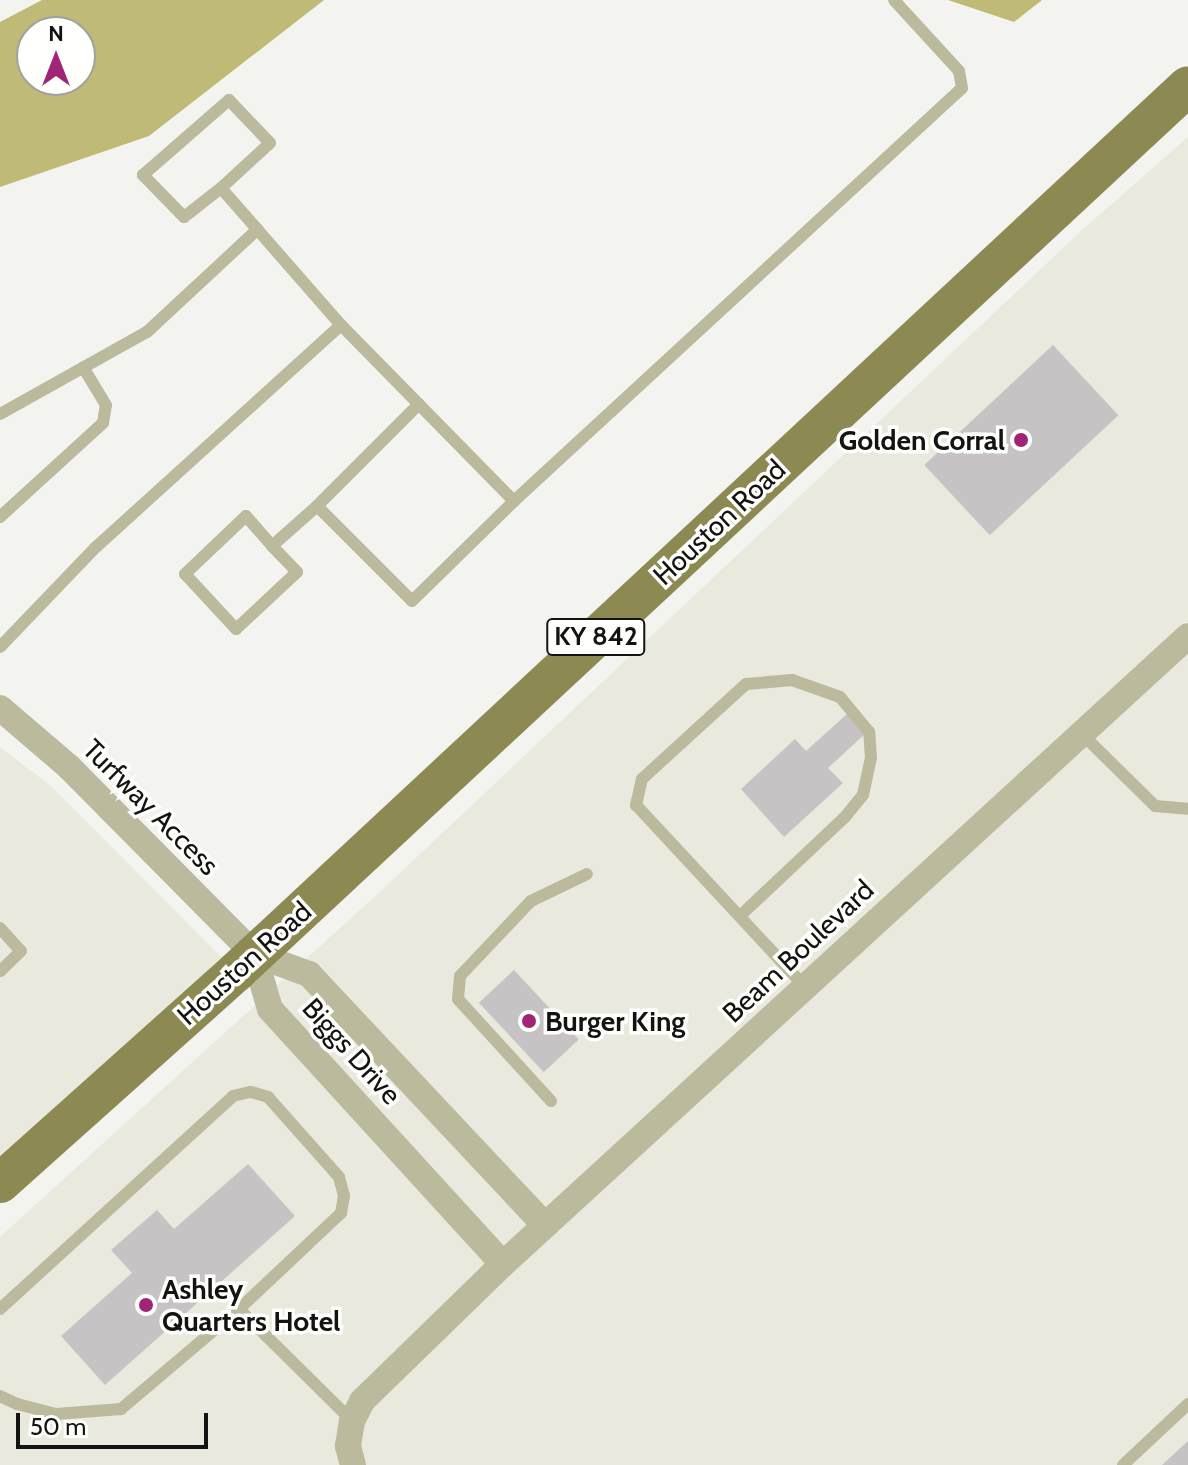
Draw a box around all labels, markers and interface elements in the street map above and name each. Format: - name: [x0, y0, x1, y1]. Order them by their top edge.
- north arrow: [16, 16, 96, 96]
- text: N: [48, 20, 64, 47]
- place label: Golden Corral: [839, 423, 1005, 457]
- marker: Golden Corral: [1012, 431, 1030, 449]
- street label: Houston Road: [646, 452, 792, 592]
- road number: KY 842: [546, 615, 646, 659]
- street label: Turfway Access: [76, 732, 226, 882]
- street label: Beam Boulevard: [716, 873, 880, 1029]
- street label: Houston Road: [170, 894, 318, 1032]
- street label: Biggs Drive: [296, 991, 408, 1111]
- place label: Burger King: [545, 1004, 685, 1038]
- marker: Burger King: [520, 1012, 538, 1030]
- place label: Ashley Quarters Hotel: [162, 1272, 340, 1338]
- marker: Ashley Quarters Hotel: [137, 1296, 155, 1314]
- scale bar: [20, 1397, 212, 1447]
- text: 50 m: [30, 1412, 86, 1441]

